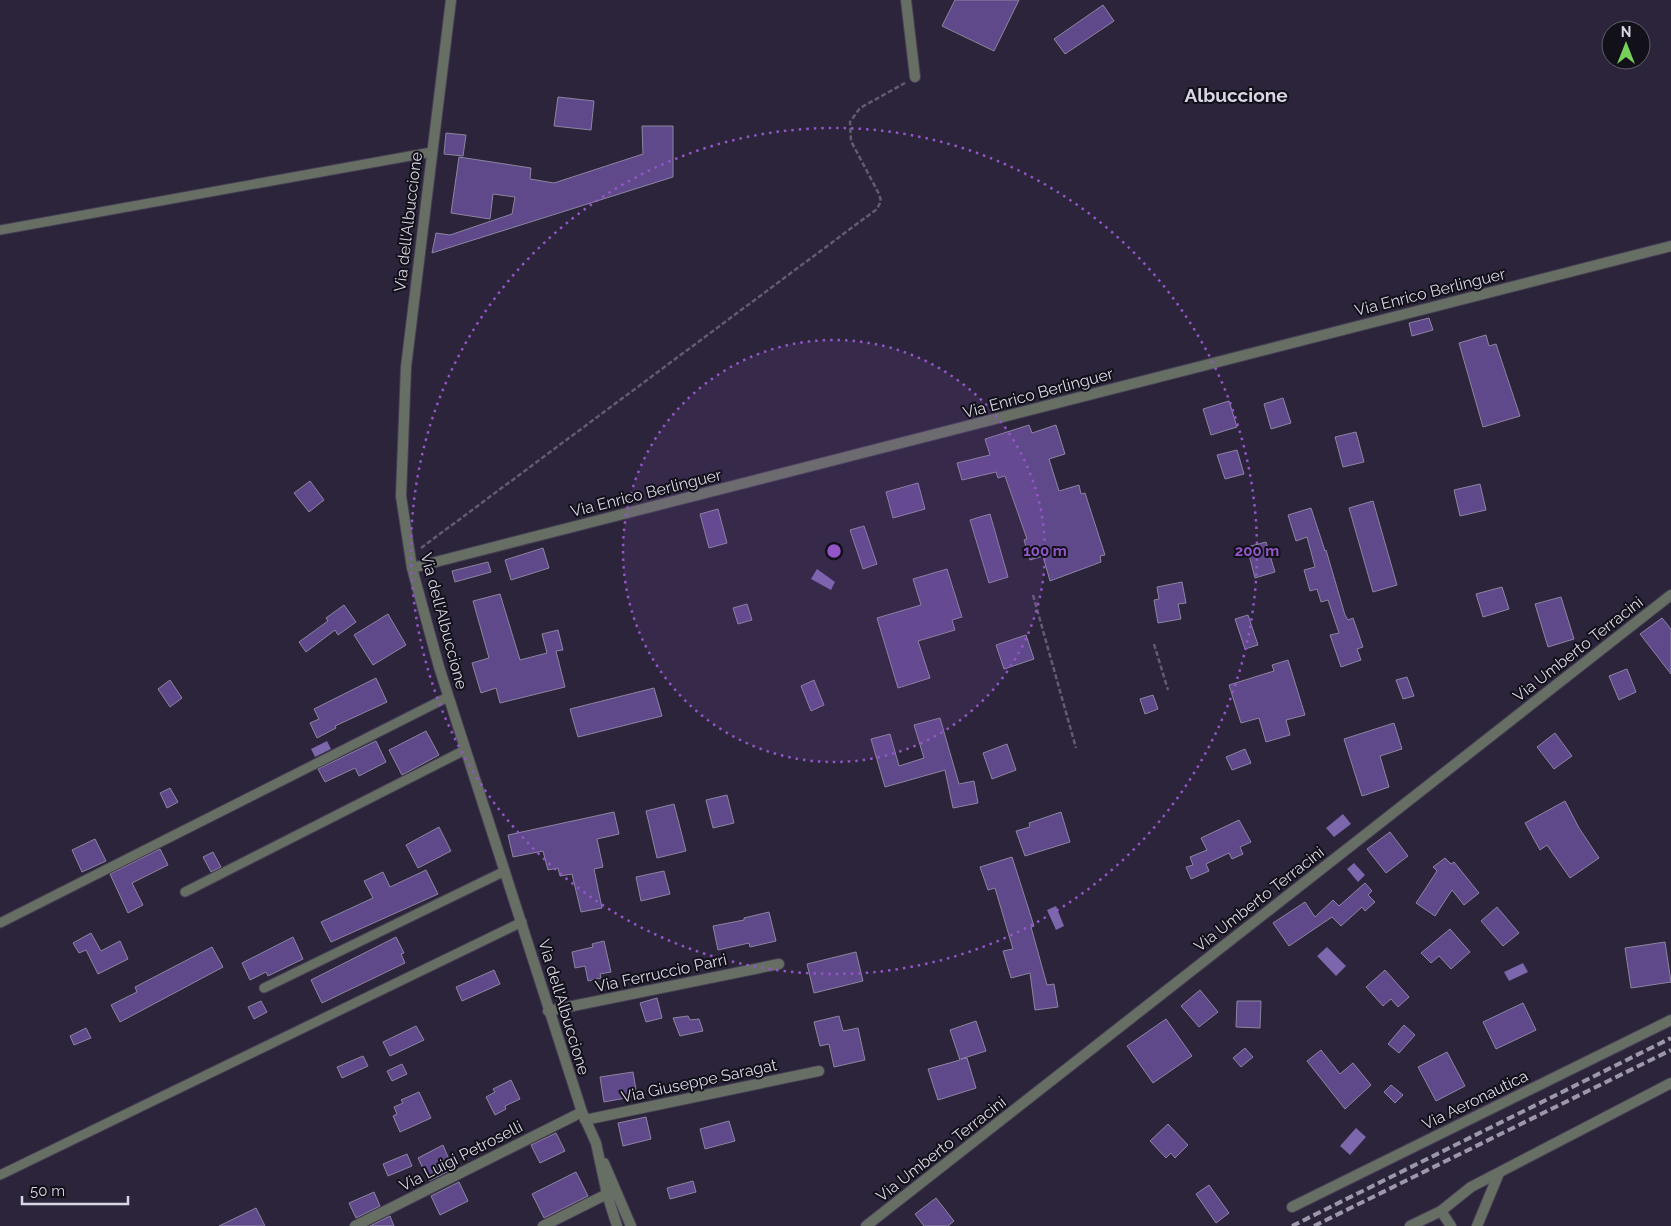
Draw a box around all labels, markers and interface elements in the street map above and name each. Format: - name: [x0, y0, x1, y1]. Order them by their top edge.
- north arrow: [1601, 20, 1651, 70]
- text: N: [1621, 24, 1631, 40]
- district label: Albuccione: [1184, 84, 1288, 106]
- street label: Via dell'Albuccione: [390, 151, 426, 293]
- street label: Via Enrico Berlinguer: [1353, 264, 1508, 320]
- street label: Via Enrico Berlinguer: [961, 364, 1116, 422]
- street label: Via Enrico Berlinguer: [569, 465, 724, 521]
- centre of rings: [825, 542, 843, 560]
- text: 100 m: [1023, 542, 1067, 560]
- text: 200 m: [1235, 542, 1279, 560]
- street label: Via dell'Albuccione: [417, 551, 471, 691]
- street label: Via Umberto Terracini: [1509, 592, 1647, 706]
- street label: Via Umberto Terracini: [1190, 842, 1328, 956]
- street label: Via dell'Albuccione: [534, 937, 594, 1077]
- street label: Via Ferruccio Parri: [593, 950, 729, 996]
- street label: Via Giuseppe Saragat: [619, 1055, 779, 1107]
- street label: Via Aeronautica: [1419, 1066, 1531, 1134]
- street label: Via Umberto Terracini: [872, 1092, 1010, 1206]
- street label: Via Luigi Petroselli: [396, 1117, 526, 1195]
- scale bar: [22, 1174, 129, 1206]
- text: 50 m: [30, 1182, 65, 1200]

